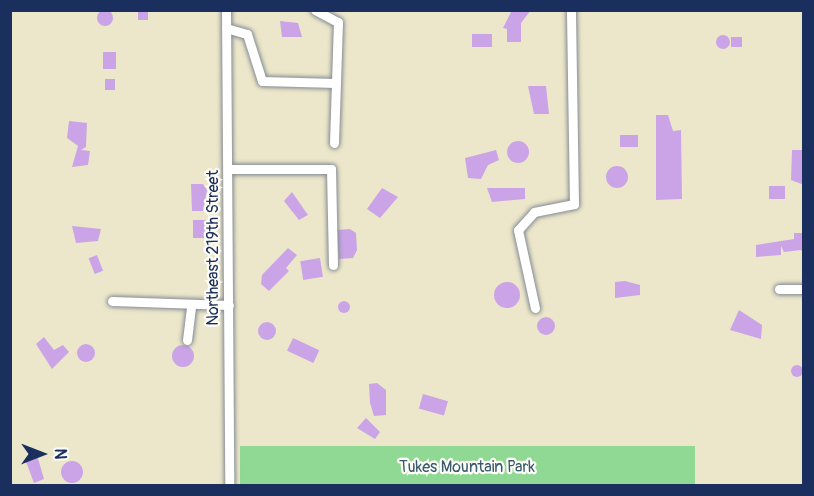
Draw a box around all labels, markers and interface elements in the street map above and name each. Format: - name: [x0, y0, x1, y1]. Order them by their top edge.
- street label: Northeast 219th Street: [203, 170, 223, 326]
- north arrow: [12, 424, 72, 484]
- text: N: [50, 449, 70, 459]
- park label: Tukes Mountain Park: [399, 457, 535, 477]

